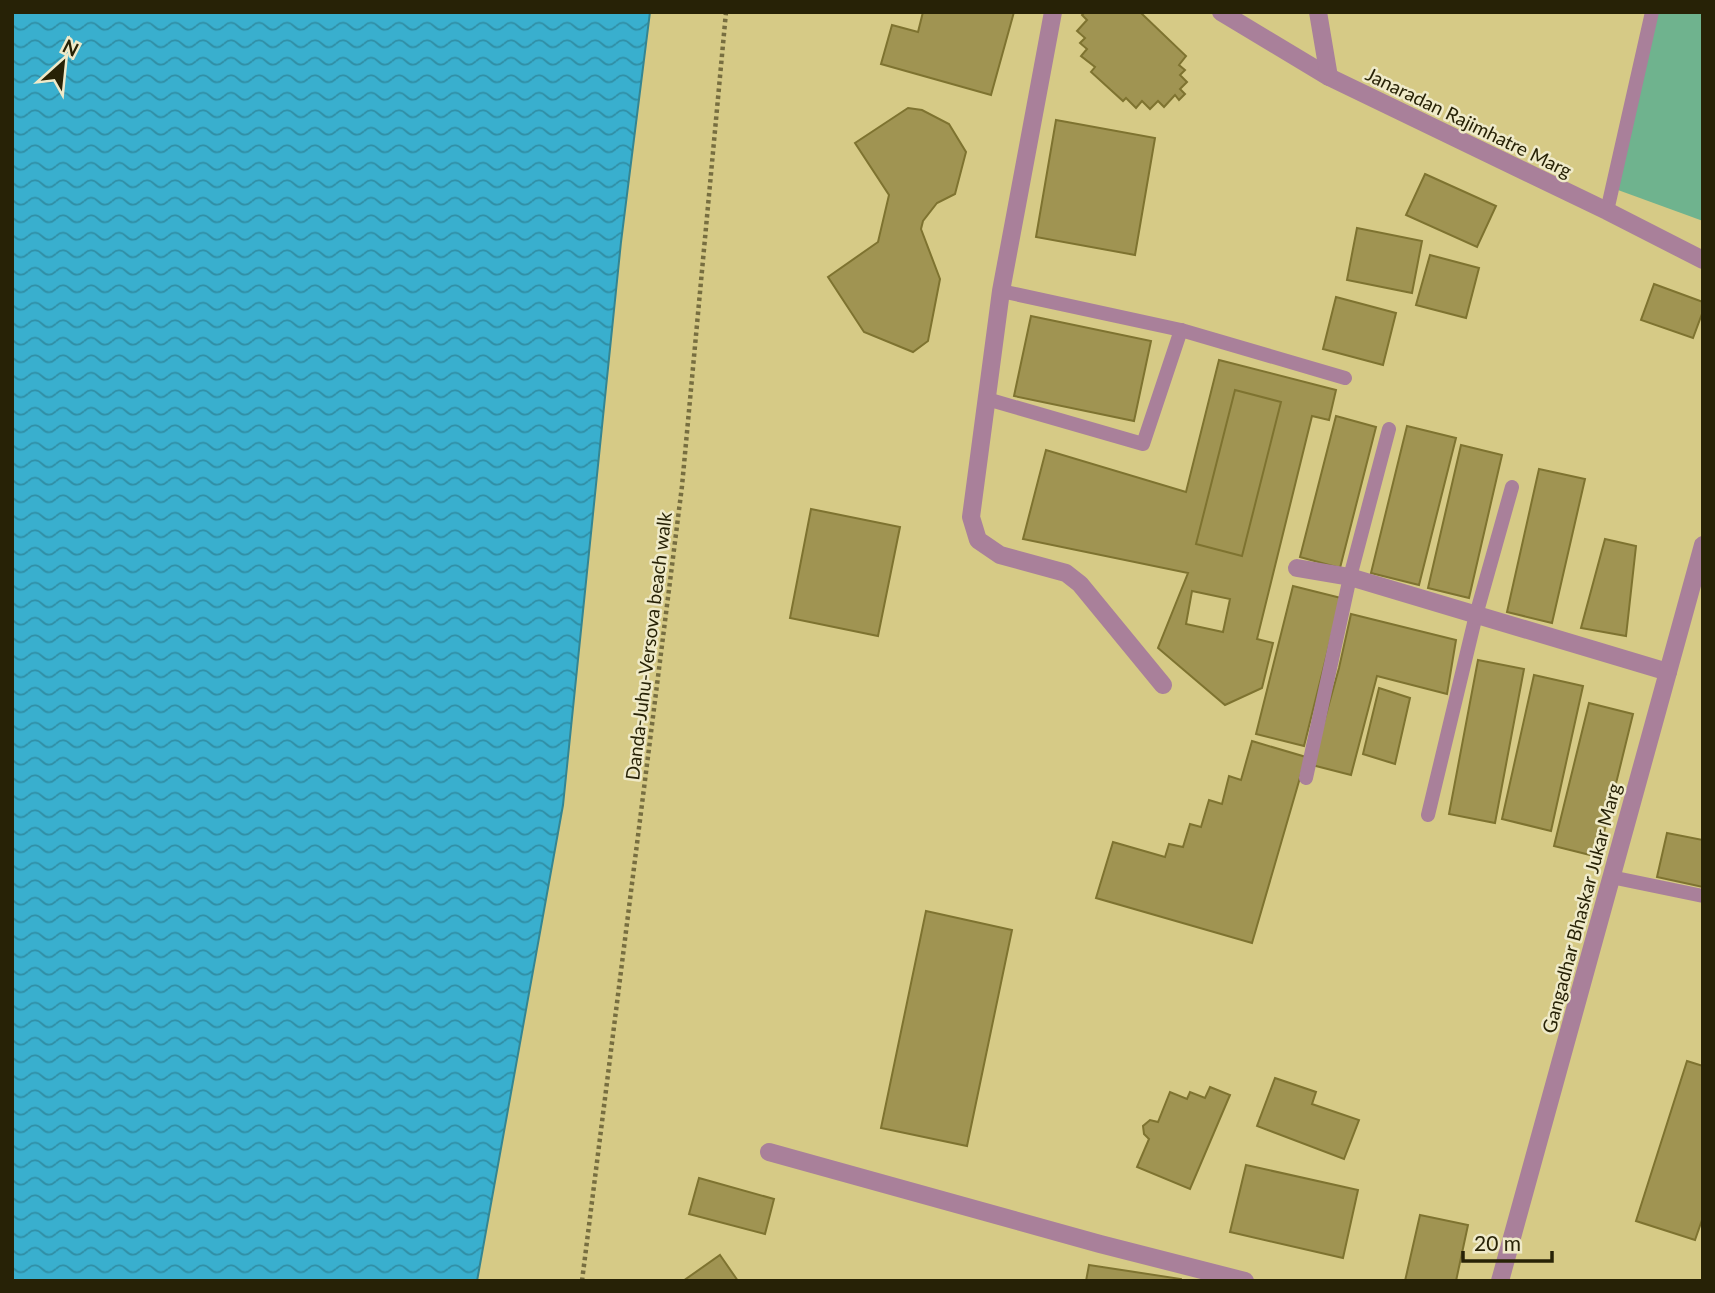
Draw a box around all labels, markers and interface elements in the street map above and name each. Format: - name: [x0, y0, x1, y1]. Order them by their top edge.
- north arrow: [28, 28, 98, 98]
- text: N: [59, 34, 83, 61]
- street label: Janaradan Rajimhatre Marg: [1362, 62, 1576, 182]
- street label: Danda-Juhu-Versova beach walk: [620, 510, 676, 781]
- street label: Gangadhar Bhaskar Jukar Marg: [1537, 780, 1625, 1035]
- scale bar: [1463, 1220, 1552, 1264]
- text: 20 m: [1474, 1230, 1521, 1255]

